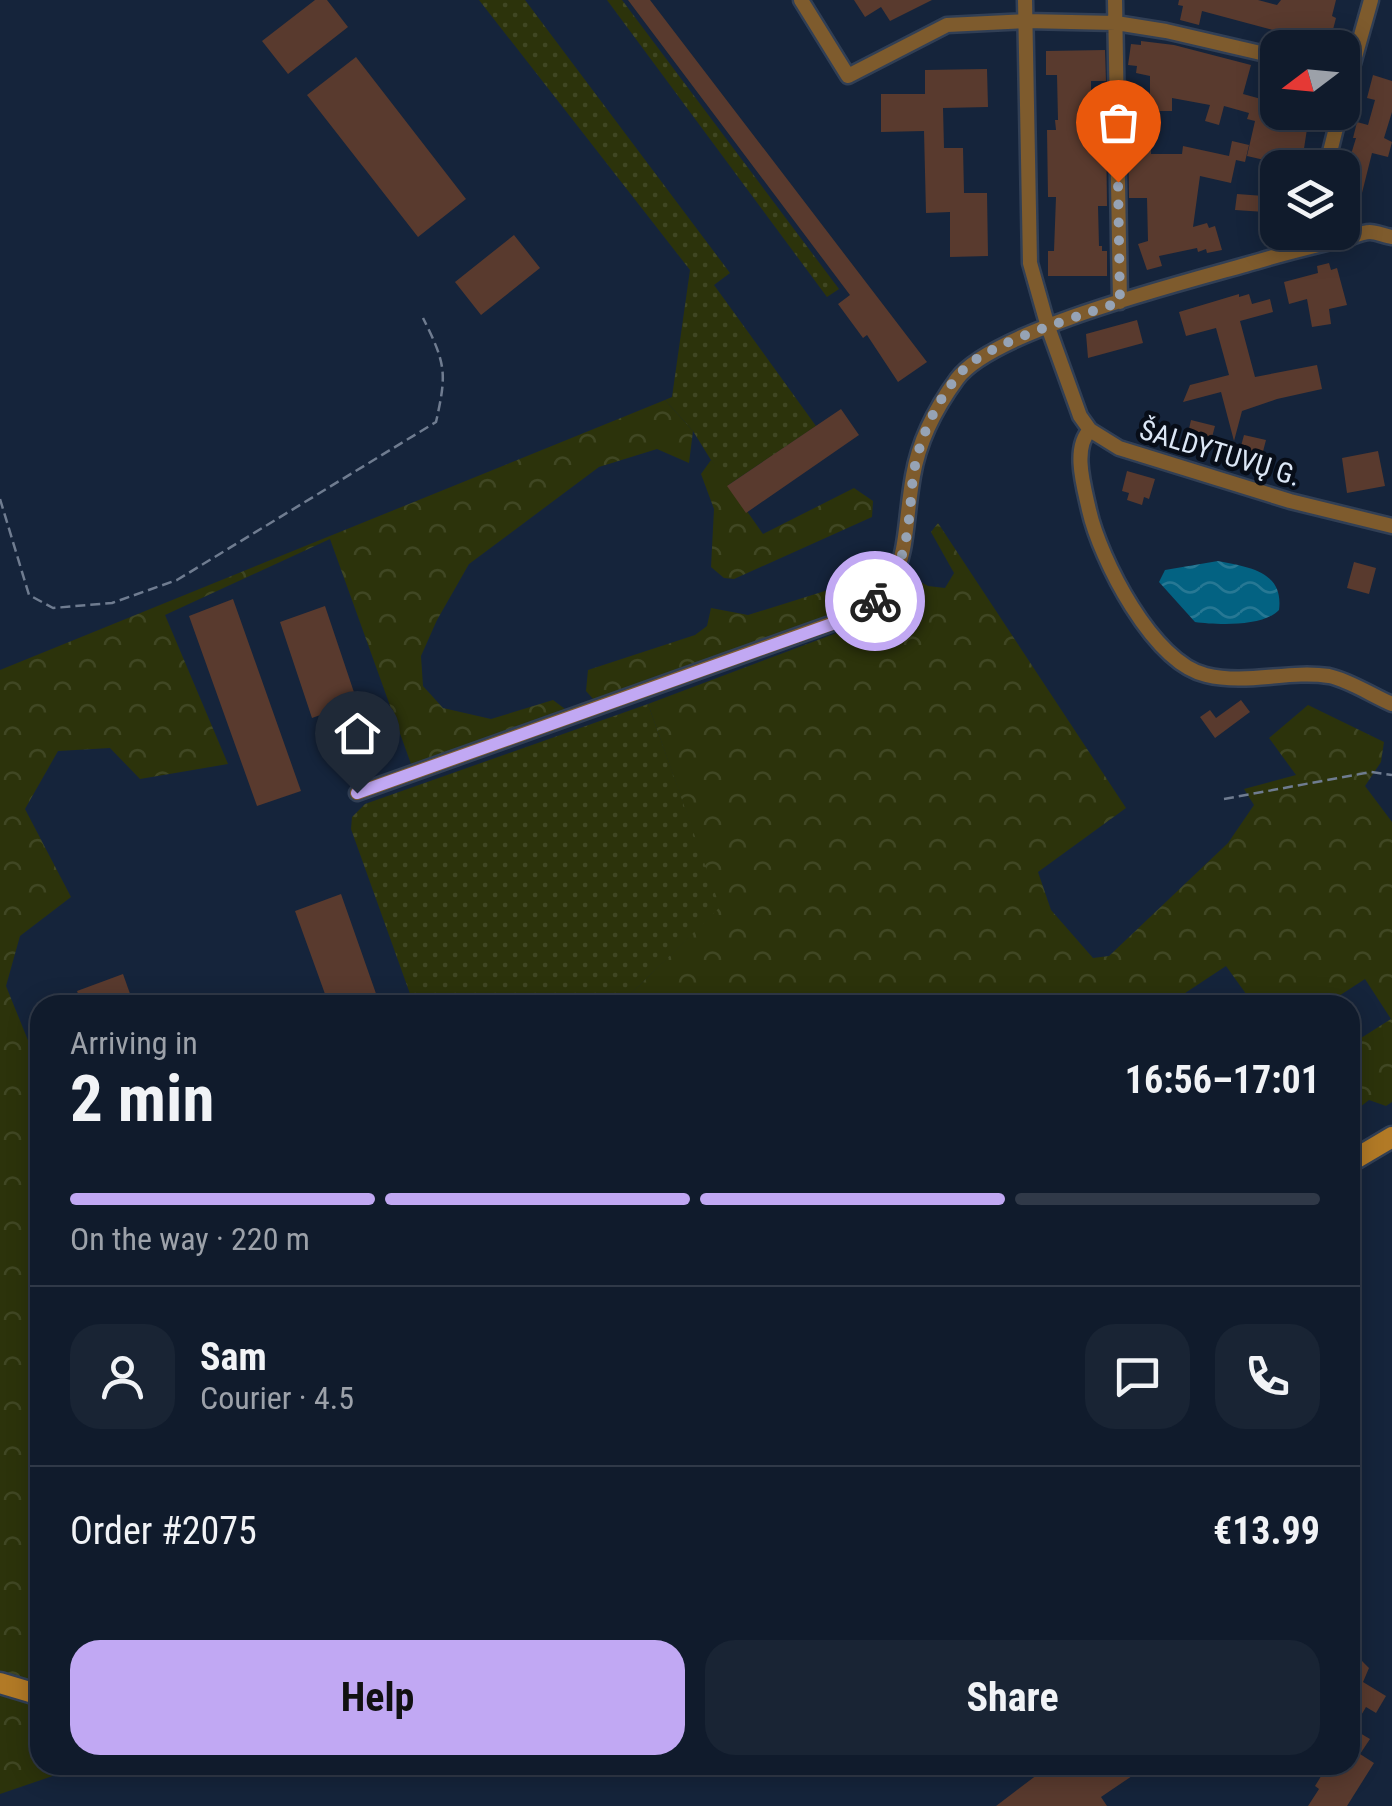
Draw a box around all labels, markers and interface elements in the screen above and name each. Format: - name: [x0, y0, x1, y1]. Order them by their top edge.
- north arrow: [1260, 30, 1360, 130]
- map controls: [1260, 30, 1360, 250]
- pin: [1076, 80, 1161, 183]
- icon: bag: [1091, 95, 1146, 150]
- button: layers: [1260, 150, 1360, 250]
- street label: ŠALDYTUVŲ G.: [1136, 413, 1304, 493]
- courier: [825, 551, 925, 651]
- icon: bike: [848, 574, 903, 629]
- pin: [315, 691, 400, 794]
- icon: home: [330, 706, 385, 761]
- text: Arriving in: [70, 1024, 198, 1062]
- text: 16:56–17:01: [1125, 1058, 1320, 1102]
- text: 2 min: [70, 1061, 214, 1137]
- text: On the way · 220 m: [70, 1220, 310, 1258]
- button: person: [70, 1324, 175, 1429]
- button: chat: [1085, 1324, 1190, 1429]
- button: phone: [1215, 1324, 1320, 1429]
- text: Sam: [200, 1335, 267, 1379]
- text: Courier · 4.5: [200, 1379, 354, 1417]
- text: Order #2075: [70, 1509, 257, 1553]
- text: €13.99: [1213, 1509, 1320, 1553]
- button: Help: [70, 1640, 685, 1755]
- button: Share: [705, 1640, 1320, 1755]

